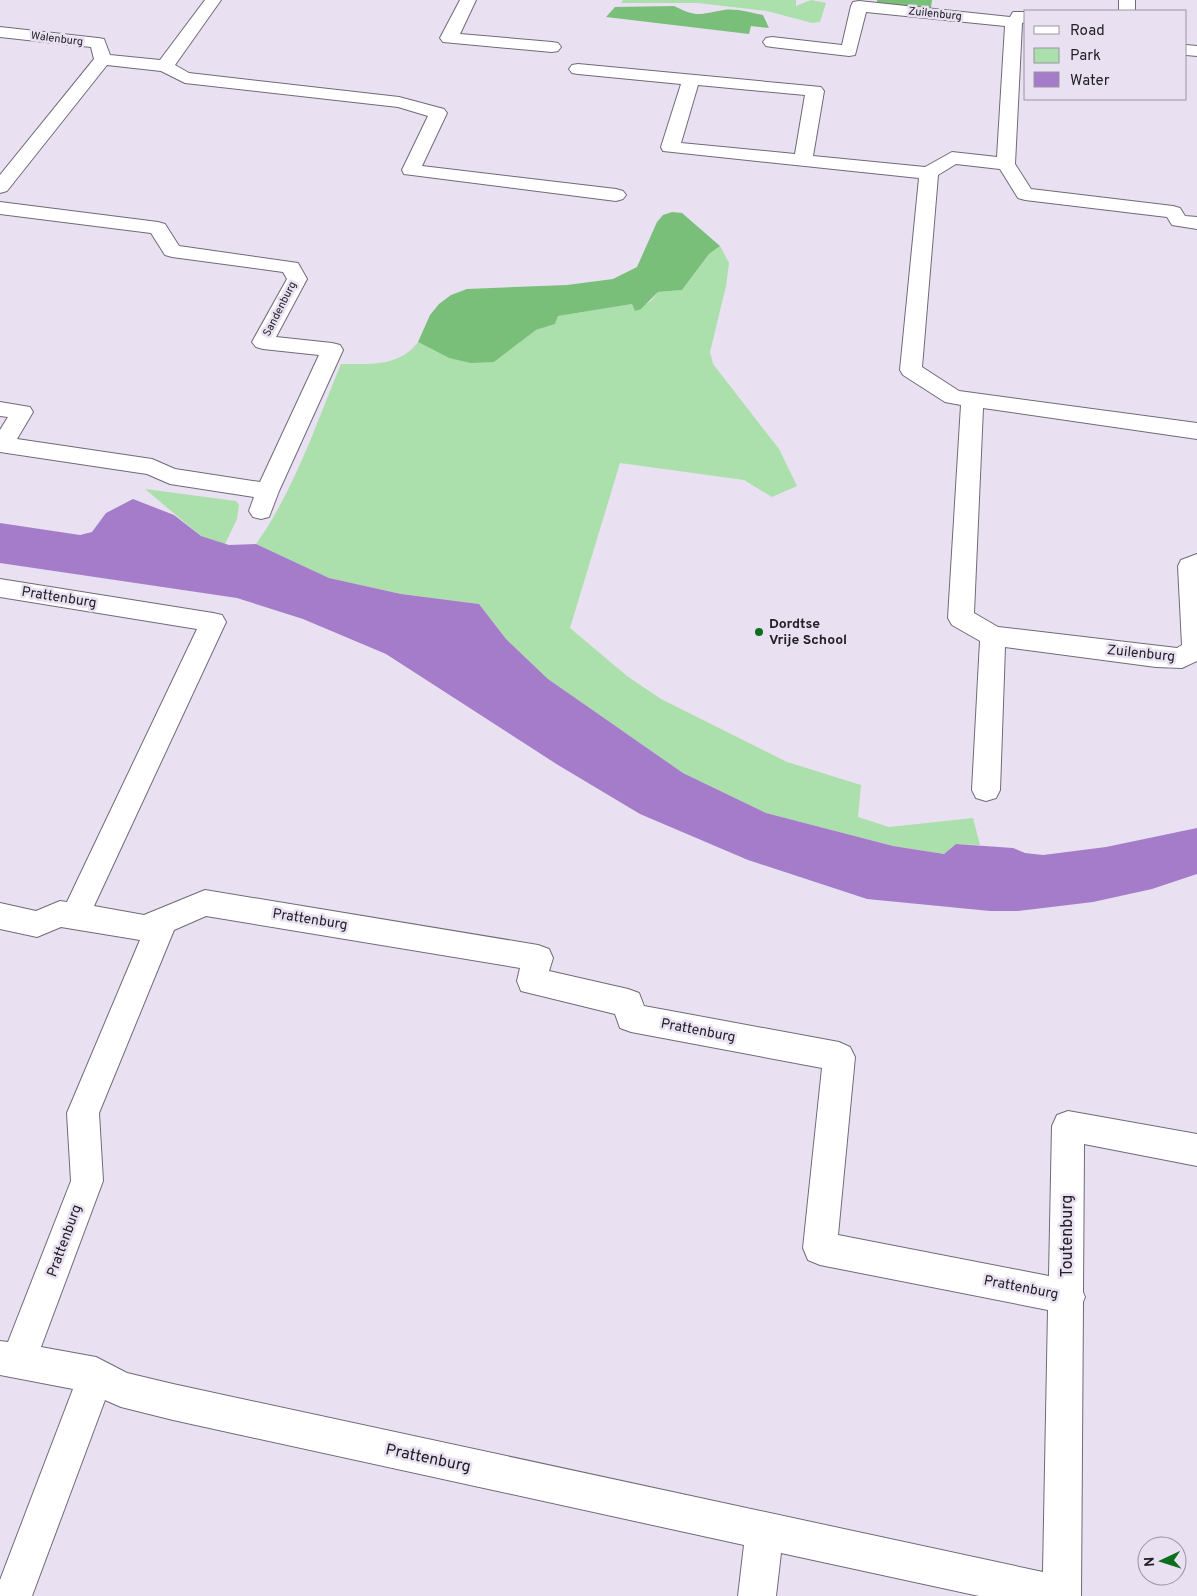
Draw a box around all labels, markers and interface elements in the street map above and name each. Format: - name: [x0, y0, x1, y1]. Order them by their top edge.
- street label: Zuilenburg: [907, 4, 963, 24]
- legend: [1024, 10, 1187, 100]
- text: Road: [1070, 22, 1105, 41]
- street label: Walenburg: [30, 29, 84, 49]
- text: Park: [1070, 47, 1101, 66]
- text: Water: [1070, 72, 1110, 91]
- street label: Sandenburg: [260, 279, 300, 339]
- street label: Prattenburg: [20, 584, 98, 612]
- place label: Dordtse Vrije School: [769, 616, 847, 649]
- marker: Dordtse Vrije School: [753, 626, 765, 638]
- street label: Zuilenburg: [1106, 642, 1176, 666]
- street label: Prattenburg: [271, 906, 349, 934]
- street label: Prattenburg: [659, 1015, 737, 1047]
- street label: Toutenburg: [1058, 1195, 1078, 1277]
- street label: Prattenburg: [44, 1202, 86, 1280]
- street label: Prattenburg: [982, 1272, 1060, 1304]
- street label: Prattenburg: [384, 1440, 472, 1478]
- north arrow: [1137, 1536, 1187, 1586]
- text: N: [1142, 1556, 1159, 1567]

